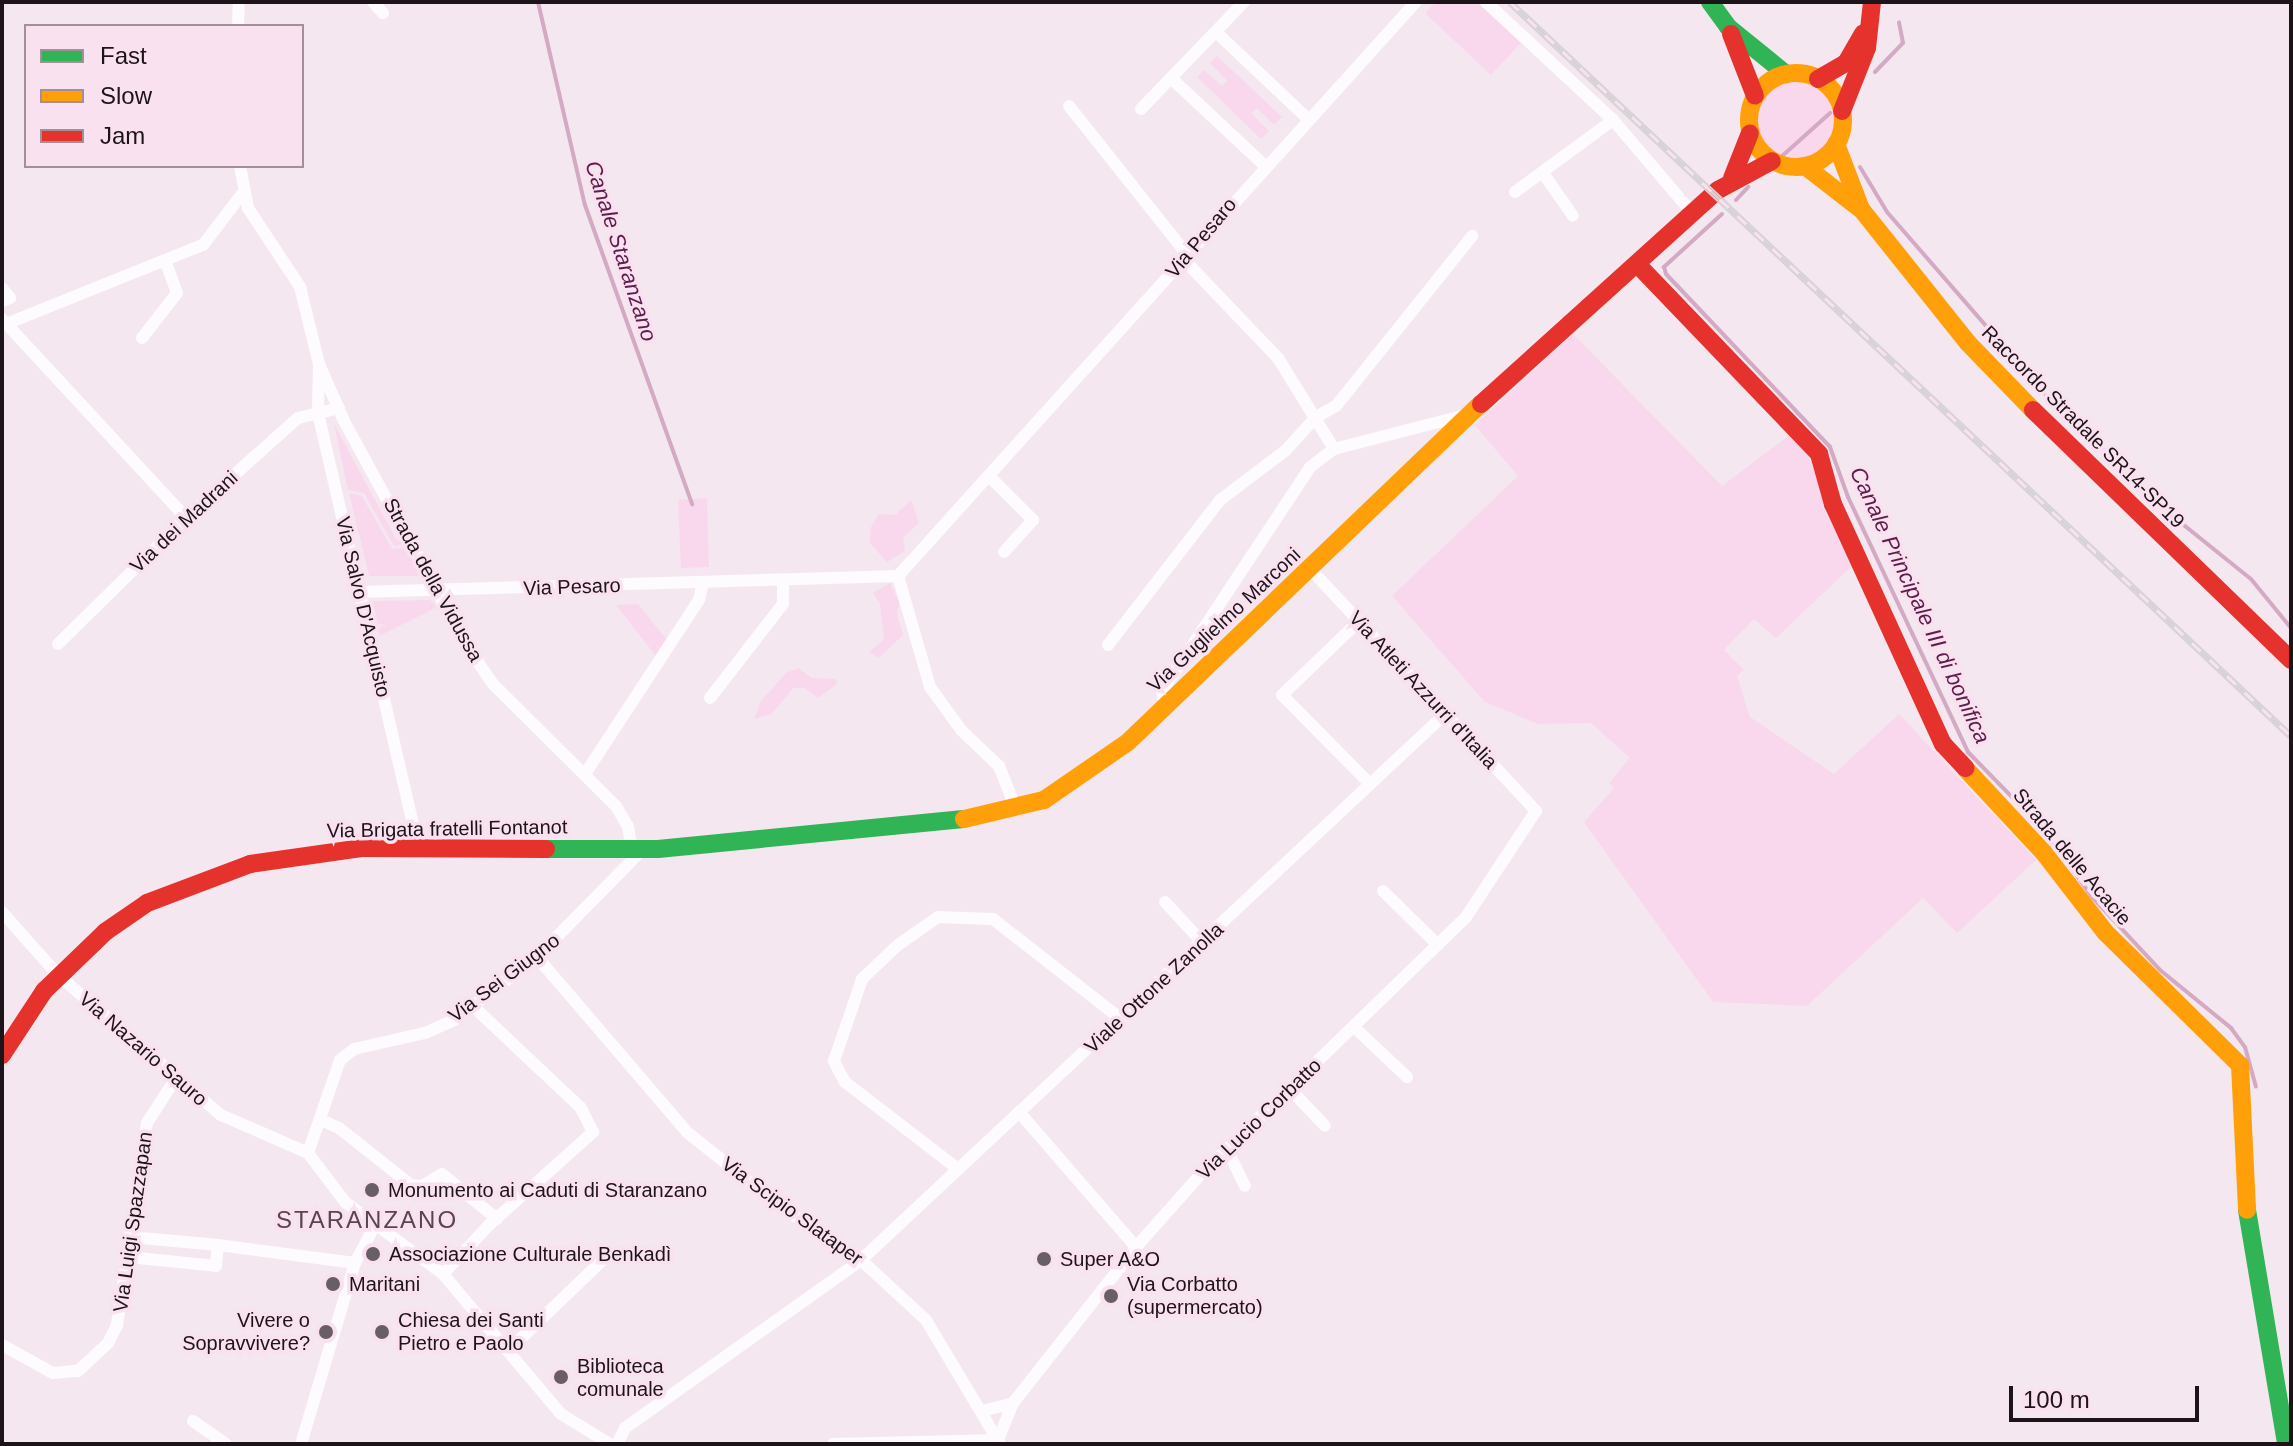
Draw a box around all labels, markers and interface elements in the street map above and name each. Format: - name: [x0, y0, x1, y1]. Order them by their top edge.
- legend: [24, 24, 304, 168]
- text: Fast: [100, 42, 147, 69]
- text: Slow: [100, 82, 152, 109]
- text: Jam: [100, 122, 145, 149]
- water label: Canale Staranzano: [579, 157, 663, 345]
- street label: Via Pesaro: [1160, 193, 1242, 283]
- street label: Raccordo Stradale SR14-SP19: [1977, 321, 2189, 533]
- water label: Canale Principale III di bonifica: [1844, 463, 1996, 747]
- street label: Via dei Madrani: [125, 466, 243, 578]
- street label: Strada della Vidussa: [378, 494, 488, 666]
- street label: Via Salvo D'Acquisto: [331, 514, 395, 700]
- street label: Via Guglielmo Marconi: [1142, 543, 1306, 697]
- street label: Via Pesaro: [523, 573, 621, 601]
- street label: Via Atleti Azzurri d'Italia: [1343, 605, 1503, 775]
- street label: Strada delle Acacie: [2007, 783, 2137, 931]
- street label: Via Brigata fratelli Fontanot: [326, 815, 568, 843]
- street label: Viale Ottone Zanolla: [1080, 918, 1228, 1058]
- street label: Via Sei Giugno: [444, 928, 564, 1028]
- street label: Via Nazario Sauro: [74, 987, 212, 1111]
- street label: Via Lucio Corbatto: [1192, 1053, 1326, 1185]
- street label: Via Luigi Spazzapan: [108, 1130, 158, 1314]
- street label: Via Scipio Slataper: [717, 1152, 867, 1270]
- place label: Monumento ai Caduti di Staranzano: [388, 1178, 707, 1202]
- marker: Monumento ai Caduti di Staranzano: [363, 1181, 381, 1199]
- district label: STARANZANO: [276, 1206, 458, 1234]
- place label: Associazione Culturale Benkadì: [389, 1242, 671, 1266]
- marker: Associazione Culturale Benkadì: [364, 1245, 382, 1263]
- place label: Super A&O: [1060, 1247, 1161, 1271]
- marker: Super A&O: [1035, 1250, 1053, 1268]
- place label: Maritani: [349, 1272, 420, 1296]
- place label: Via Corbatto (supermercato): [1127, 1272, 1263, 1319]
- marker: Maritani: [324, 1275, 342, 1293]
- marker: Via Corbatto (supermercato): [1102, 1287, 1120, 1305]
- place label: Vivere o Sopravvivere?: [182, 1308, 310, 1355]
- place label: Chiesa dei Santi Pietro e Paolo: [398, 1308, 544, 1355]
- marker: Vivere o Sopravvivere?: [317, 1323, 335, 1341]
- marker: Chiesa dei Santi Pietro e Paolo: [373, 1323, 391, 1341]
- place label: Biblioteca comunale: [577, 1354, 664, 1401]
- marker: Biblioteca comunale: [552, 1368, 570, 1386]
- scale bar: [2013, 1370, 2203, 1420]
- text: 100 m: [2023, 1386, 2090, 1413]

